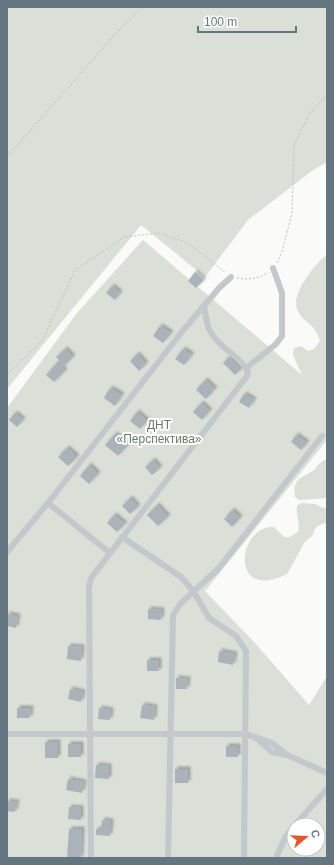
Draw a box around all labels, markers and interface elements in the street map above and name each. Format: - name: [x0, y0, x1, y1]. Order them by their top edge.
- scale bar: [198, 8, 296, 34]
- text: 100 m: [204, 15, 237, 29]
- park label: ДНТ «Перспектива»: [117, 418, 202, 446]
- north arrow: [286, 817, 326, 857]
- text: С: [308, 828, 322, 840]

